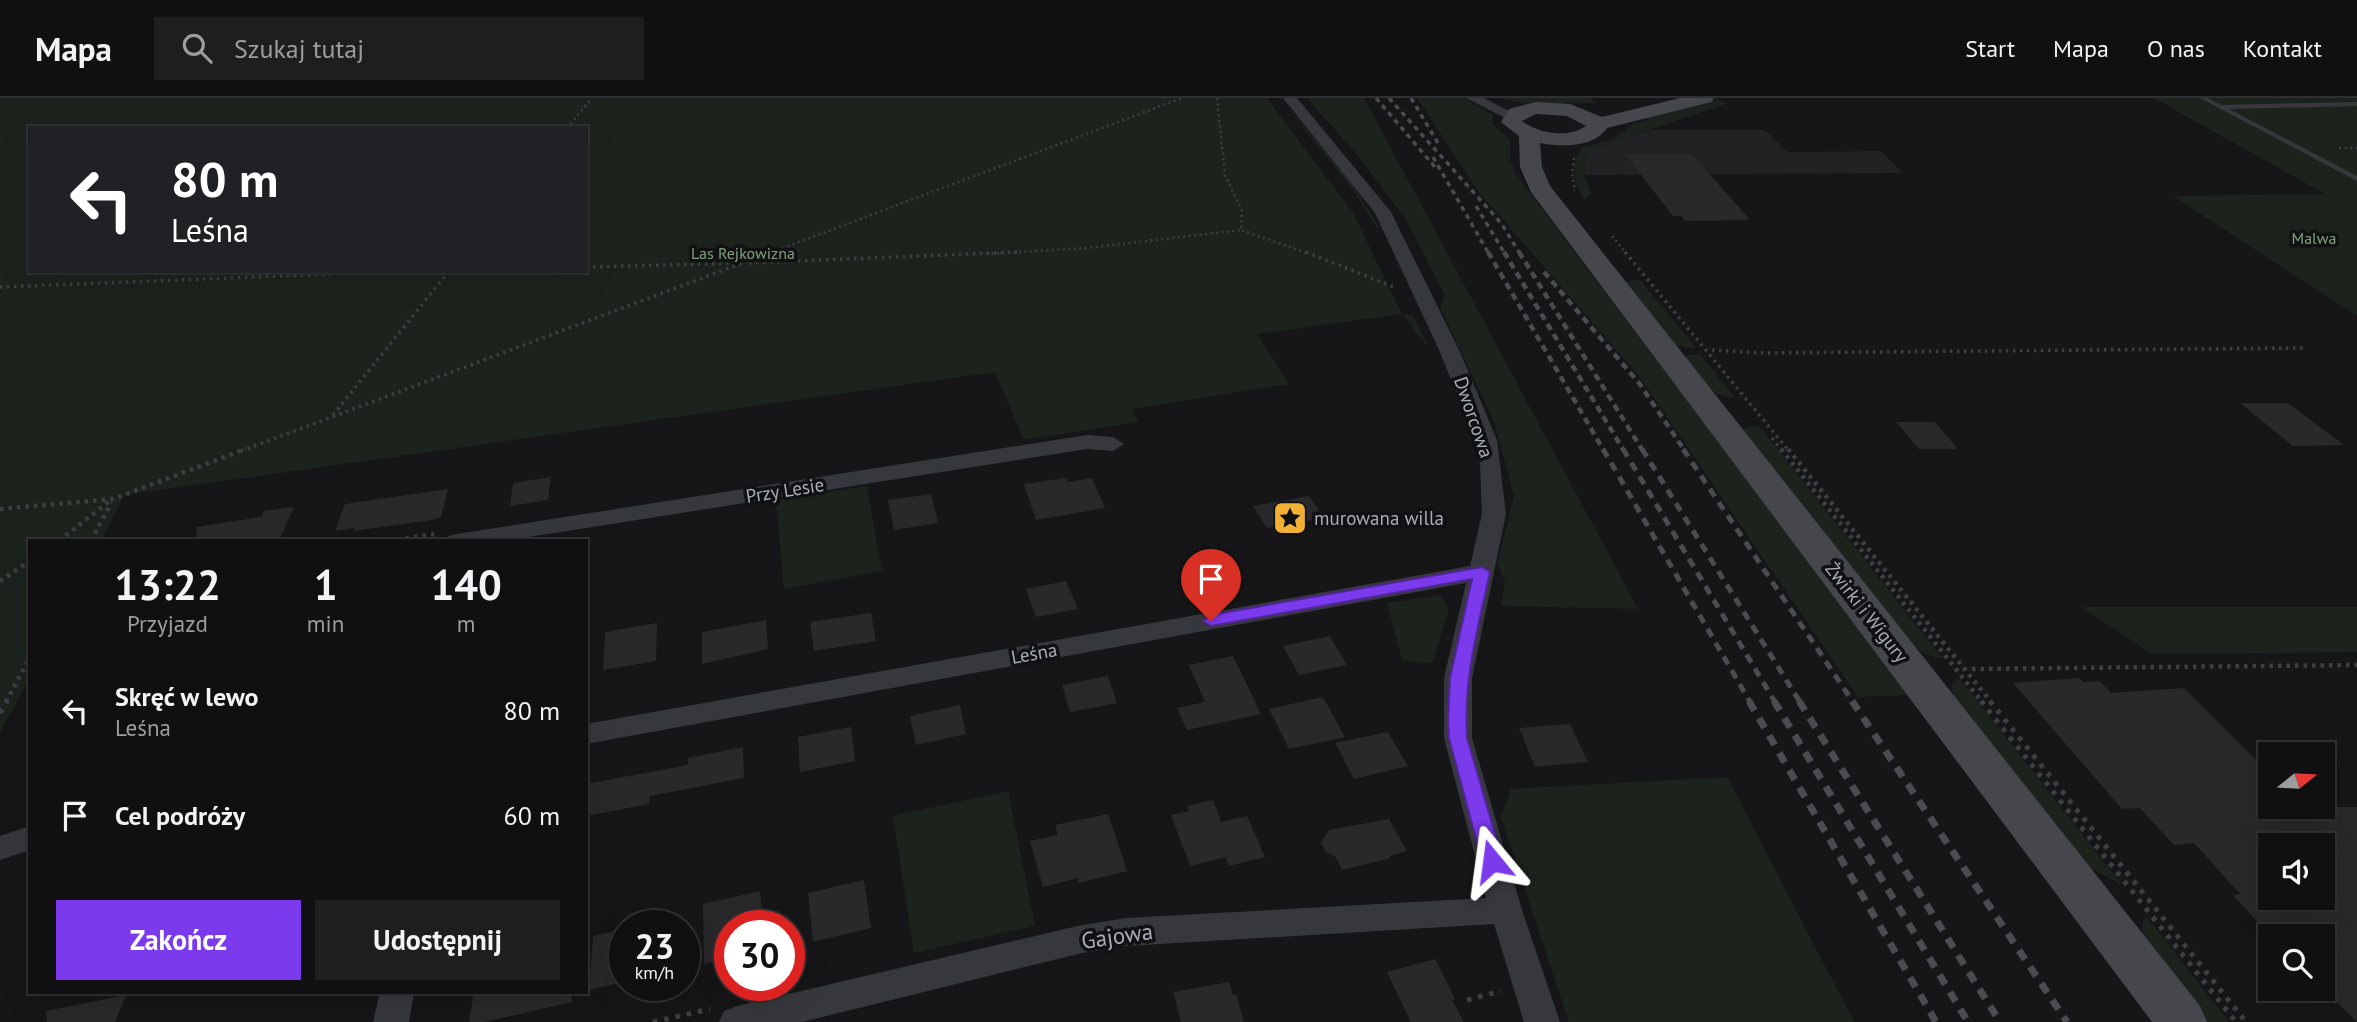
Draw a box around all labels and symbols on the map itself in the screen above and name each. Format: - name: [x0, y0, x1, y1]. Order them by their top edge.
- park label: Malwa: [2292, 228, 2336, 248]
- park label: Las Rejkowizna: [691, 243, 795, 263]
- street label: Dworcowa: [1449, 373, 1499, 461]
- street label: Przy Lesie: [744, 472, 826, 508]
- place icon: murowana willa: [1271, 499, 1309, 537]
- place label: murowana willa: [1314, 506, 1444, 530]
- pin: [1181, 549, 1241, 621]
- street label: Żwirki i Wigury: [1820, 557, 1914, 667]
- street label: Leśna: [1009, 637, 1059, 669]
- north arrow: [2258, 742, 2334, 819]
- position arrow: [1455, 824, 1529, 898]
- speed limit sign: 30: [714, 910, 805, 1001]
- street label: Gajowa: [1079, 916, 1155, 955]

